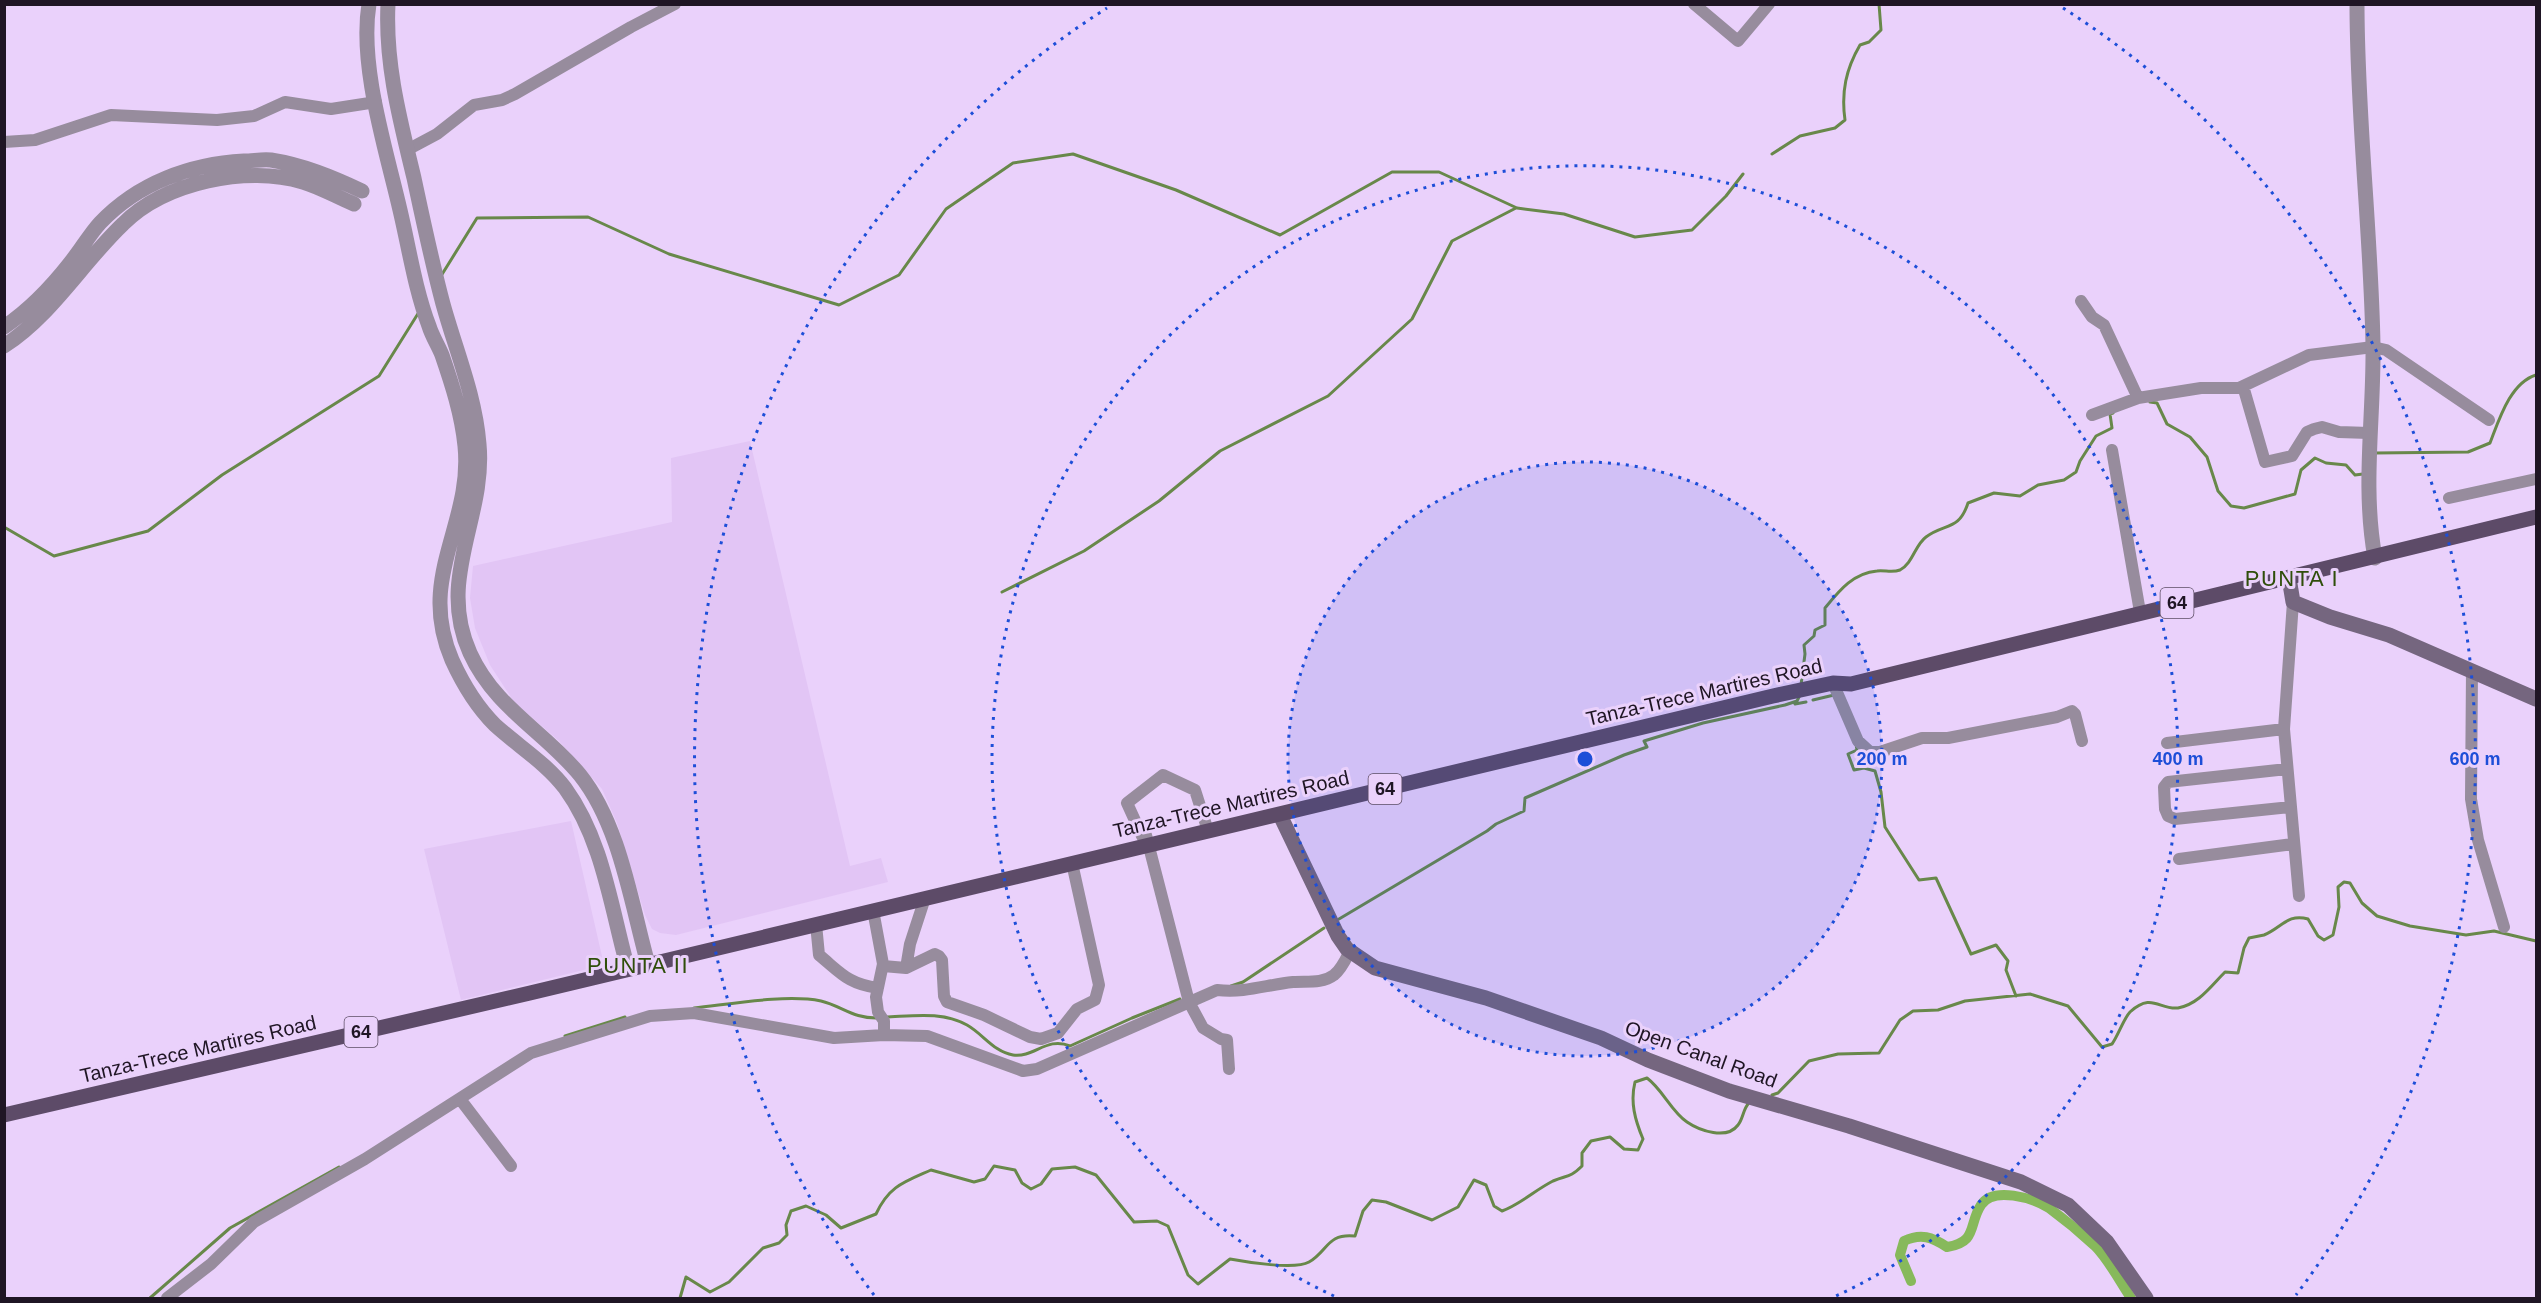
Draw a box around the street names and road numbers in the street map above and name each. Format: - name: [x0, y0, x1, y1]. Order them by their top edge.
- road number: 64: [2160, 588, 2194, 618]
- street label: Tanza-Trece Martires Road: [1584, 654, 1824, 730]
- street label: Tanza-Trece Martires Road: [1111, 766, 1351, 842]
- road number: 64: [1368, 774, 1402, 804]
- street label: Tanza-Trece Martires Road: [78, 1011, 318, 1087]
- street label: Open Canal Road: [1622, 1016, 1780, 1092]
- road number: 64: [344, 1017, 378, 1047]

